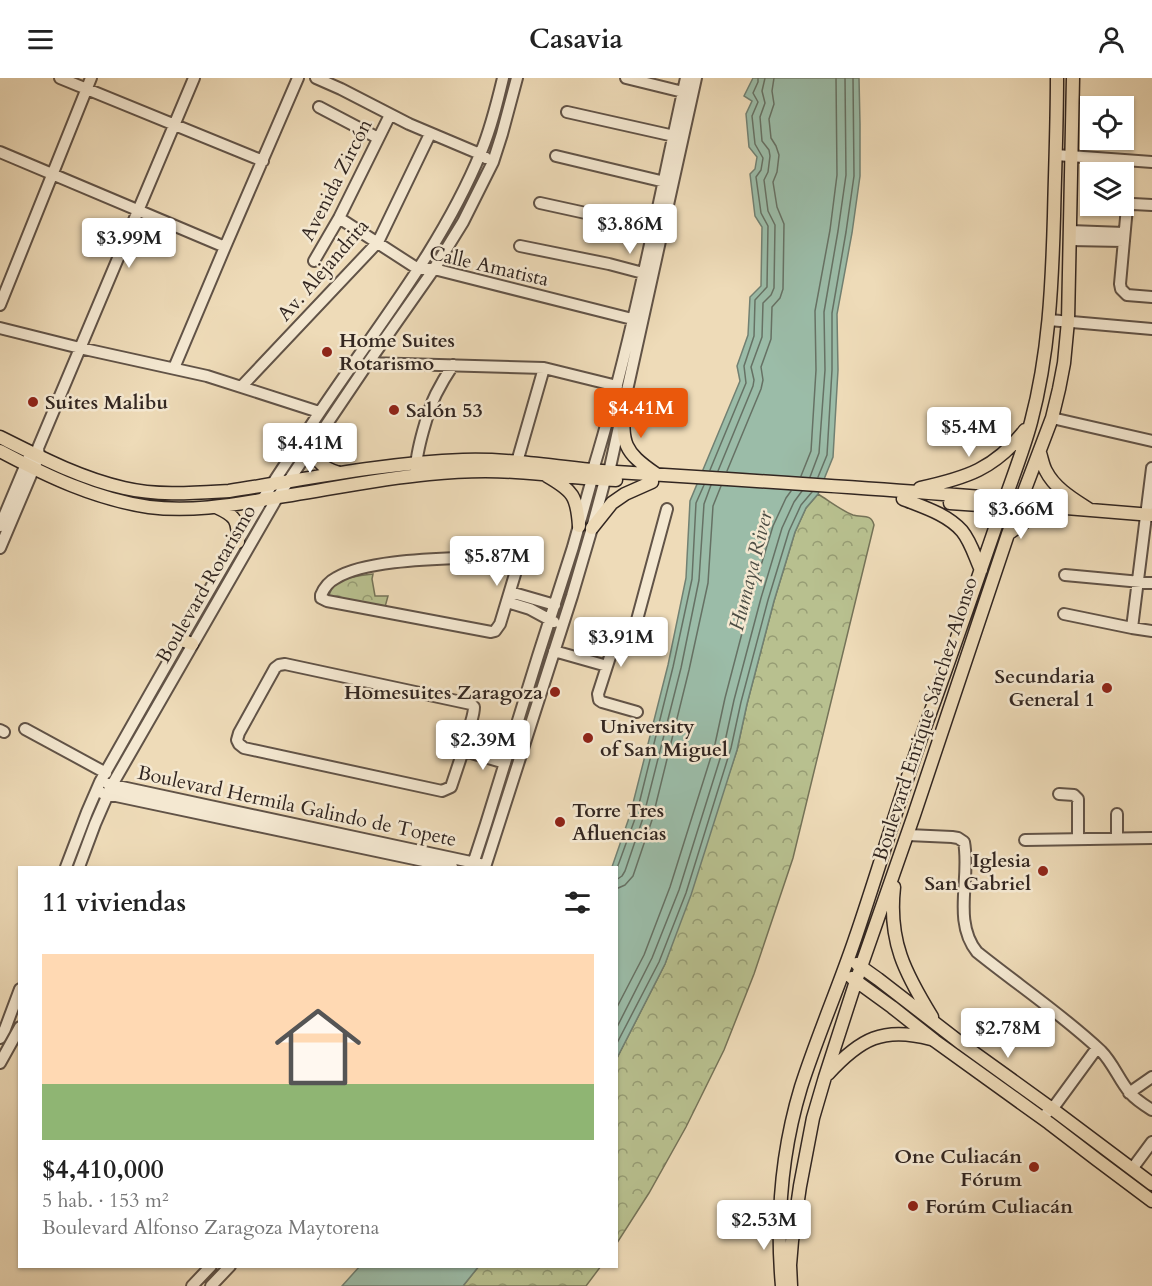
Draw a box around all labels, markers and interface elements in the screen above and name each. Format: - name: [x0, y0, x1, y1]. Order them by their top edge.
- text: Casavia: [529, 21, 623, 58]
- icon: menu: [24, 23, 57, 56]
- icon: person: [1095, 23, 1128, 56]
- map controls: [1080, 96, 1134, 216]
- button: locate: [1080, 96, 1134, 150]
- street label: Avenida Zircón: [294, 114, 379, 246]
- button: layers: [1080, 162, 1134, 216]
- pin: $3.86M: [581, 204, 679, 255]
- text: $3.86M: [597, 210, 663, 237]
- street label: Av. Alejandrita: [271, 213, 375, 327]
- pin: $3.99M: [80, 218, 178, 269]
- text: $3.99M: [96, 224, 162, 251]
- street label: Calle Amatista: [427, 239, 552, 293]
- place label: Home Suites Rotarismo: [339, 327, 455, 377]
- marker: Home Suites Rotarismo: [320, 345, 334, 359]
- pin: $4.41M: [592, 388, 690, 439]
- place label: Suites Malibu: [45, 389, 168, 416]
- text: $4.41M: [608, 394, 674, 421]
- marker: Suites Malibu: [26, 395, 40, 409]
- place label: Salón 53: [406, 397, 483, 424]
- marker: Salón 53: [387, 403, 401, 417]
- pin: $5.4M: [927, 407, 1011, 458]
- text: $5.4M: [941, 413, 997, 440]
- pin: $4.41M: [261, 423, 359, 474]
- text: $4.41M: [277, 429, 343, 456]
- pin: $3.66M: [972, 489, 1070, 540]
- text: $3.66M: [988, 495, 1054, 522]
- street label: Boulevard Rotarismo: [150, 500, 262, 668]
- water label: Humaya River: [722, 507, 780, 634]
- pin: $5.87M: [448, 536, 546, 587]
- text: $5.87M: [464, 542, 530, 569]
- street label: Boulevard Enrique Sánchez Alonso: [866, 573, 984, 864]
- pin: $3.91M: [572, 617, 670, 668]
- text: $3.91M: [588, 623, 654, 650]
- place label: Secundaria General 1: [995, 663, 1095, 713]
- place label: Homesuites Zaragoza: [344, 679, 543, 706]
- marker: Secundaria General 1: [1100, 681, 1114, 695]
- marker: Homesuites Zaragoza: [548, 685, 562, 699]
- place label: University of San Miguel: [600, 713, 728, 763]
- pin: $2.39M: [434, 720, 532, 771]
- text: $2.39M: [450, 726, 516, 753]
- marker: University of San Miguel: [581, 731, 595, 745]
- street label: Boulevard Hermila Galindo de Topete: [135, 759, 459, 853]
- place label: Torre Tres Afluencias: [572, 797, 666, 847]
- marker: Torre Tres Afluencias: [553, 815, 567, 829]
- place label: Iglesia San Gabriel: [924, 847, 1031, 897]
- marker: Iglesia San Gabriel: [1036, 864, 1050, 878]
- text: 11 viviendas: [42, 885, 186, 920]
- icon: filters: [561, 886, 594, 919]
- icon: home: [264, 993, 372, 1101]
- pin: $2.78M: [959, 1008, 1057, 1059]
- text: $2.78M: [975, 1014, 1041, 1041]
- place label: One Culiacán Fórum: [894, 1143, 1023, 1193]
- text: $4,410,000: [42, 1152, 164, 1187]
- marker: One Culiacán Fórum: [1027, 1160, 1041, 1174]
- text: 5 hab. · 153 m²: [42, 1187, 169, 1214]
- place label: Forúm Culiacán: [925, 1193, 1073, 1220]
- marker: Forúm Culiacán: [906, 1199, 920, 1213]
- pin: $2.53M: [715, 1200, 813, 1251]
- text: $2.53M: [731, 1206, 797, 1233]
- text: Boulevard Alfonso Zaragoza Maytorena: [42, 1214, 379, 1241]

